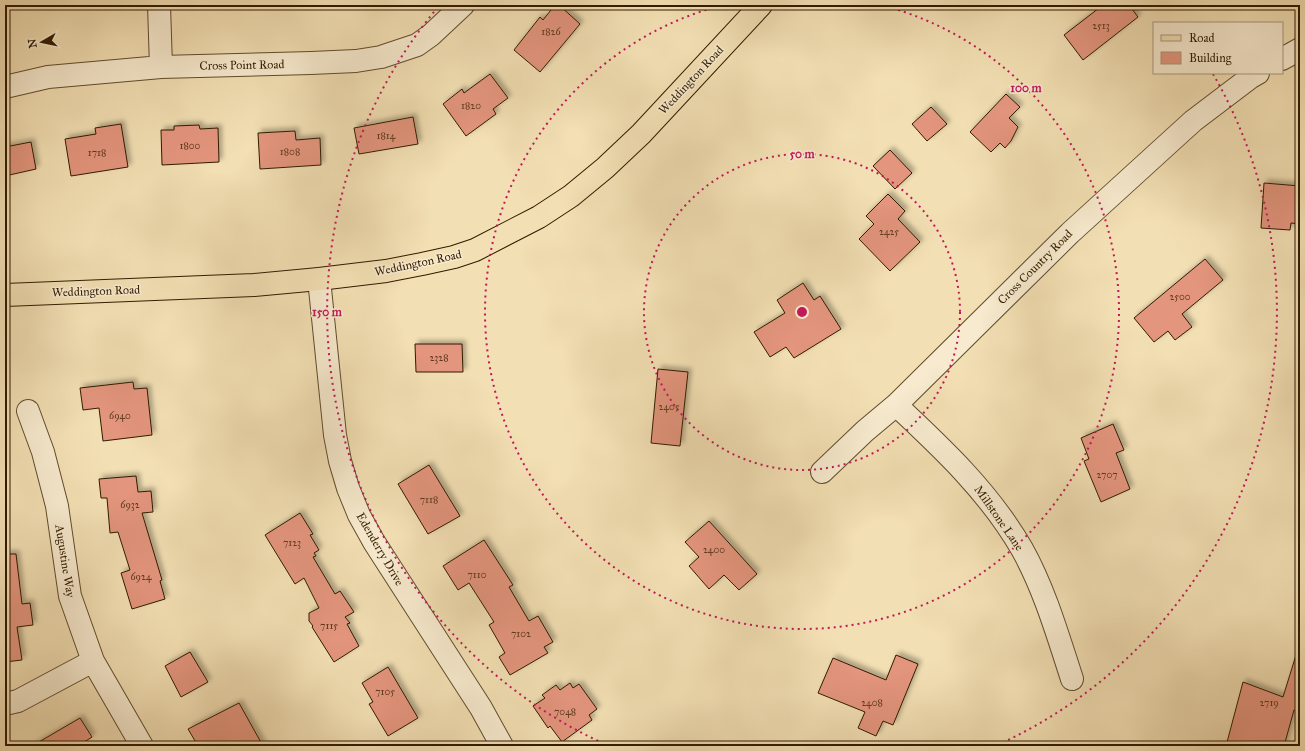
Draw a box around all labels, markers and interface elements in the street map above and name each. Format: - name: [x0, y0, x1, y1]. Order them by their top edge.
- house number: 2513: [1092, 20, 1110, 32]
- north arrow: [22, 22, 62, 62]
- legend: [1153, 22, 1283, 74]
- house number: 1826: [541, 26, 562, 38]
- text: Road: [1189, 31, 1215, 45]
- text: N: [25, 37, 40, 49]
- street label: Weddington Road: [656, 43, 727, 118]
- text: Building: [1189, 51, 1232, 66]
- street label: Cross Point Road: [199, 57, 285, 73]
- text: 100 m: [1010, 81, 1043, 95]
- house number: 1820: [461, 100, 481, 112]
- house number: 1814: [377, 130, 396, 142]
- house number: 1800: [180, 140, 201, 152]
- house number: 1808: [280, 146, 300, 158]
- house number: 1718: [88, 147, 106, 159]
- text: 50 m: [789, 147, 816, 161]
- house number: 2425: [879, 226, 899, 238]
- street label: Cross Country Road: [995, 227, 1075, 307]
- street label: Weddington Road: [373, 247, 463, 280]
- street label: Weddington Road: [52, 282, 140, 301]
- house number: 2500: [1169, 291, 1191, 303]
- text: 150 m: [312, 305, 343, 319]
- centre of rings: [795, 305, 809, 319]
- house number: 2328: [429, 352, 449, 364]
- house number: 2405: [659, 401, 680, 413]
- house number: 6940: [109, 410, 131, 422]
- house number: 2707: [1096, 469, 1118, 481]
- street label: Millstone Lane: [971, 483, 1027, 553]
- house number: 7118: [420, 494, 438, 506]
- house number: 6932: [120, 499, 140, 511]
- street label: Edenderry Drive: [353, 510, 407, 588]
- street label: Augustine Way: [51, 522, 78, 599]
- house number: 7123: [283, 537, 301, 549]
- house number: 2400: [703, 544, 725, 556]
- house number: 7110: [467, 569, 487, 581]
- house number: 6924: [130, 571, 152, 583]
- house number: 7115: [320, 620, 338, 632]
- house number: 7102: [511, 628, 531, 640]
- house number: 7105: [375, 686, 395, 698]
- house number: 2408: [861, 697, 883, 709]
- house number: 2719: [1259, 697, 1279, 709]
- house number: 7048: [554, 706, 576, 718]

